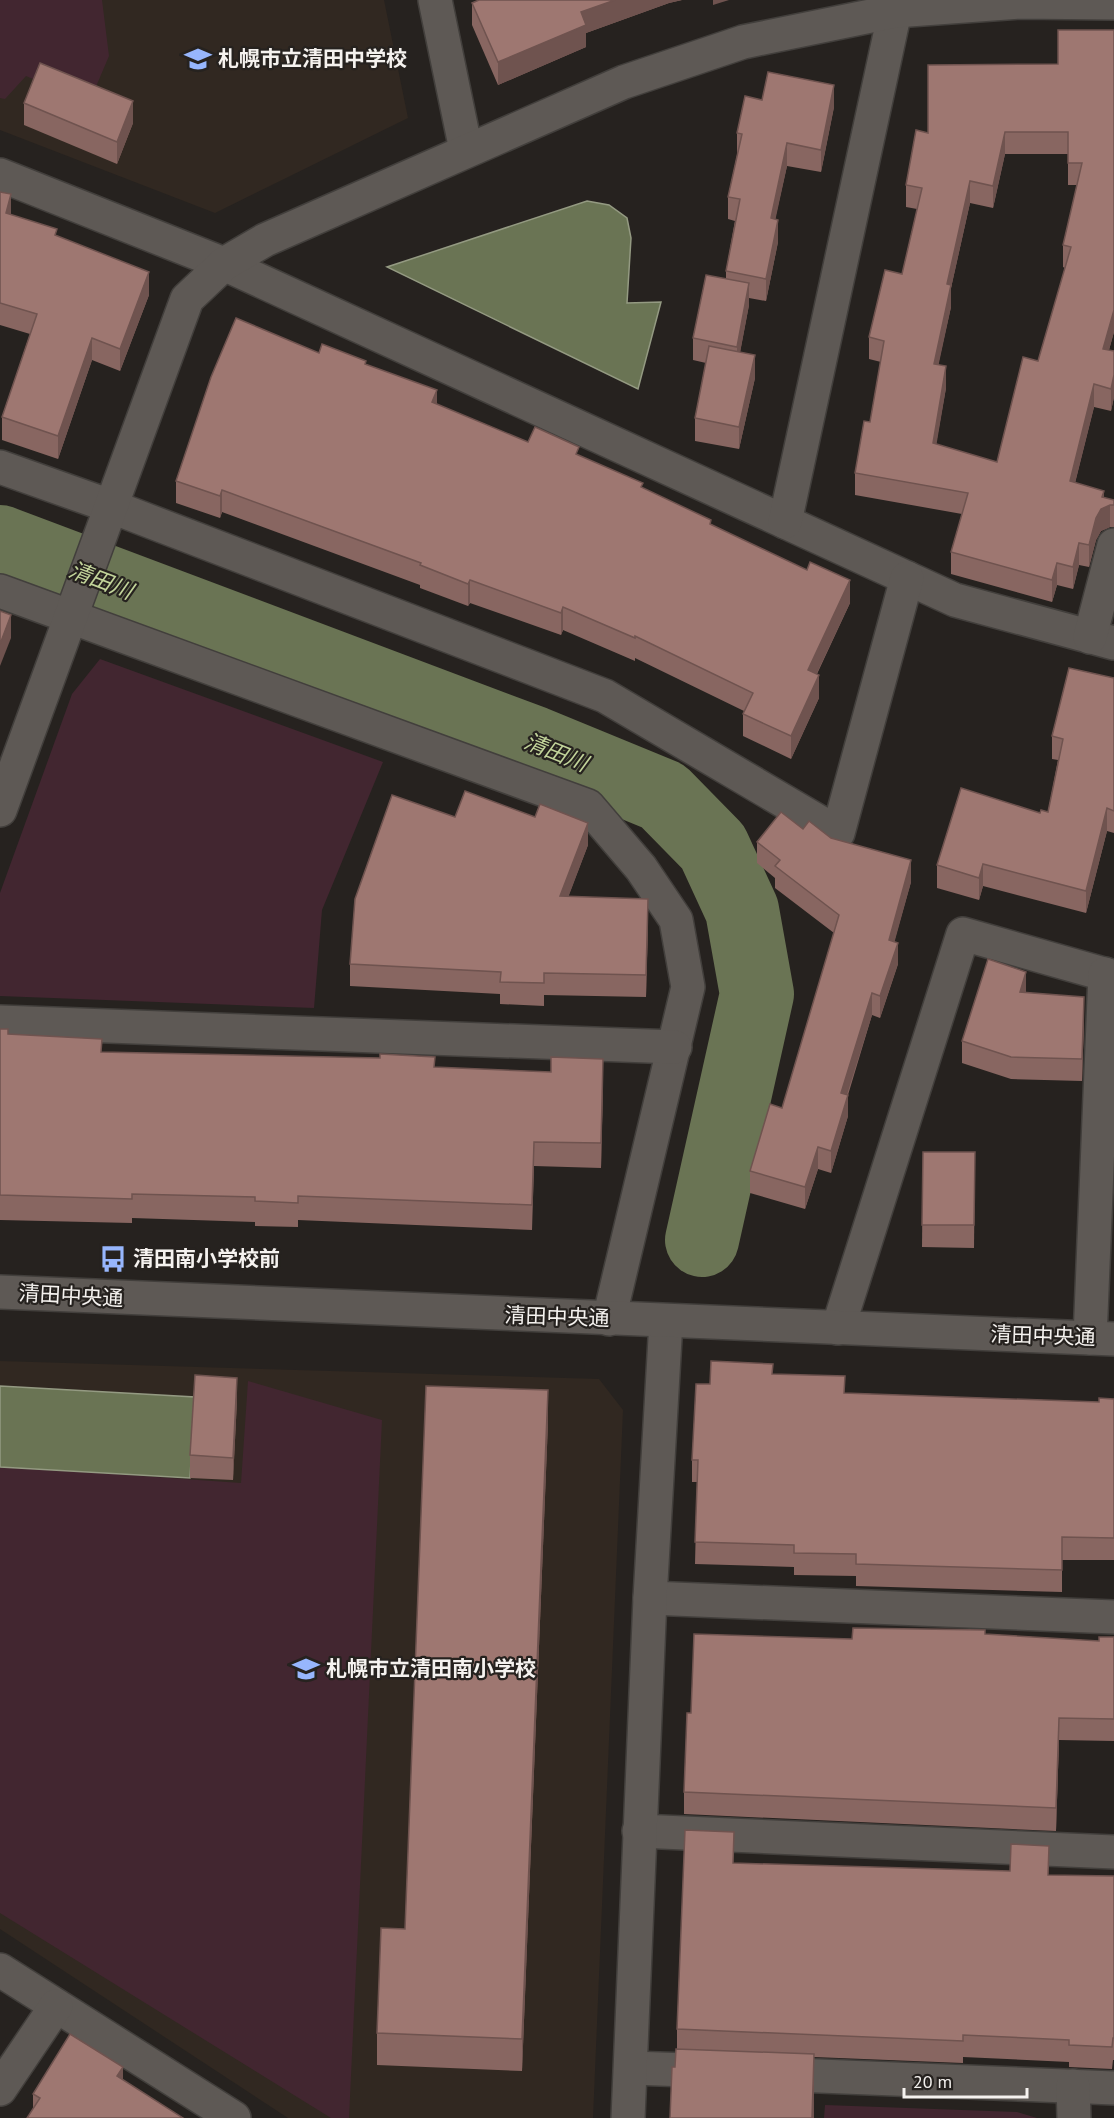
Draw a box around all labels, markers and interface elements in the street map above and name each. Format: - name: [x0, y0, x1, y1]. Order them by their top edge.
- school or university icon: 札幌市立清田中学校: [183, 44, 213, 74]
- place label: 札幌市立清田中学校: [218, 45, 407, 72]
- water label: 清田川: [65, 555, 139, 606]
- water label: 清田川: [520, 727, 594, 778]
- bus stop icon: 清田南小学校前: [98, 1244, 128, 1274]
- place label: 清田南小学校前: [133, 1245, 280, 1272]
- street label: 清田中央通: [18, 1279, 124, 1312]
- street label: 清田中央通: [504, 1301, 610, 1332]
- street label: 清田中央通: [990, 1320, 1096, 1351]
- school or university icon: 札幌市立清田南小学校: [291, 1654, 321, 1684]
- place label: 札幌市立清田南小学校: [326, 1655, 536, 1682]
- scale bar: [904, 2061, 1027, 2099]
- text: 20 m: [913, 2070, 952, 2093]

